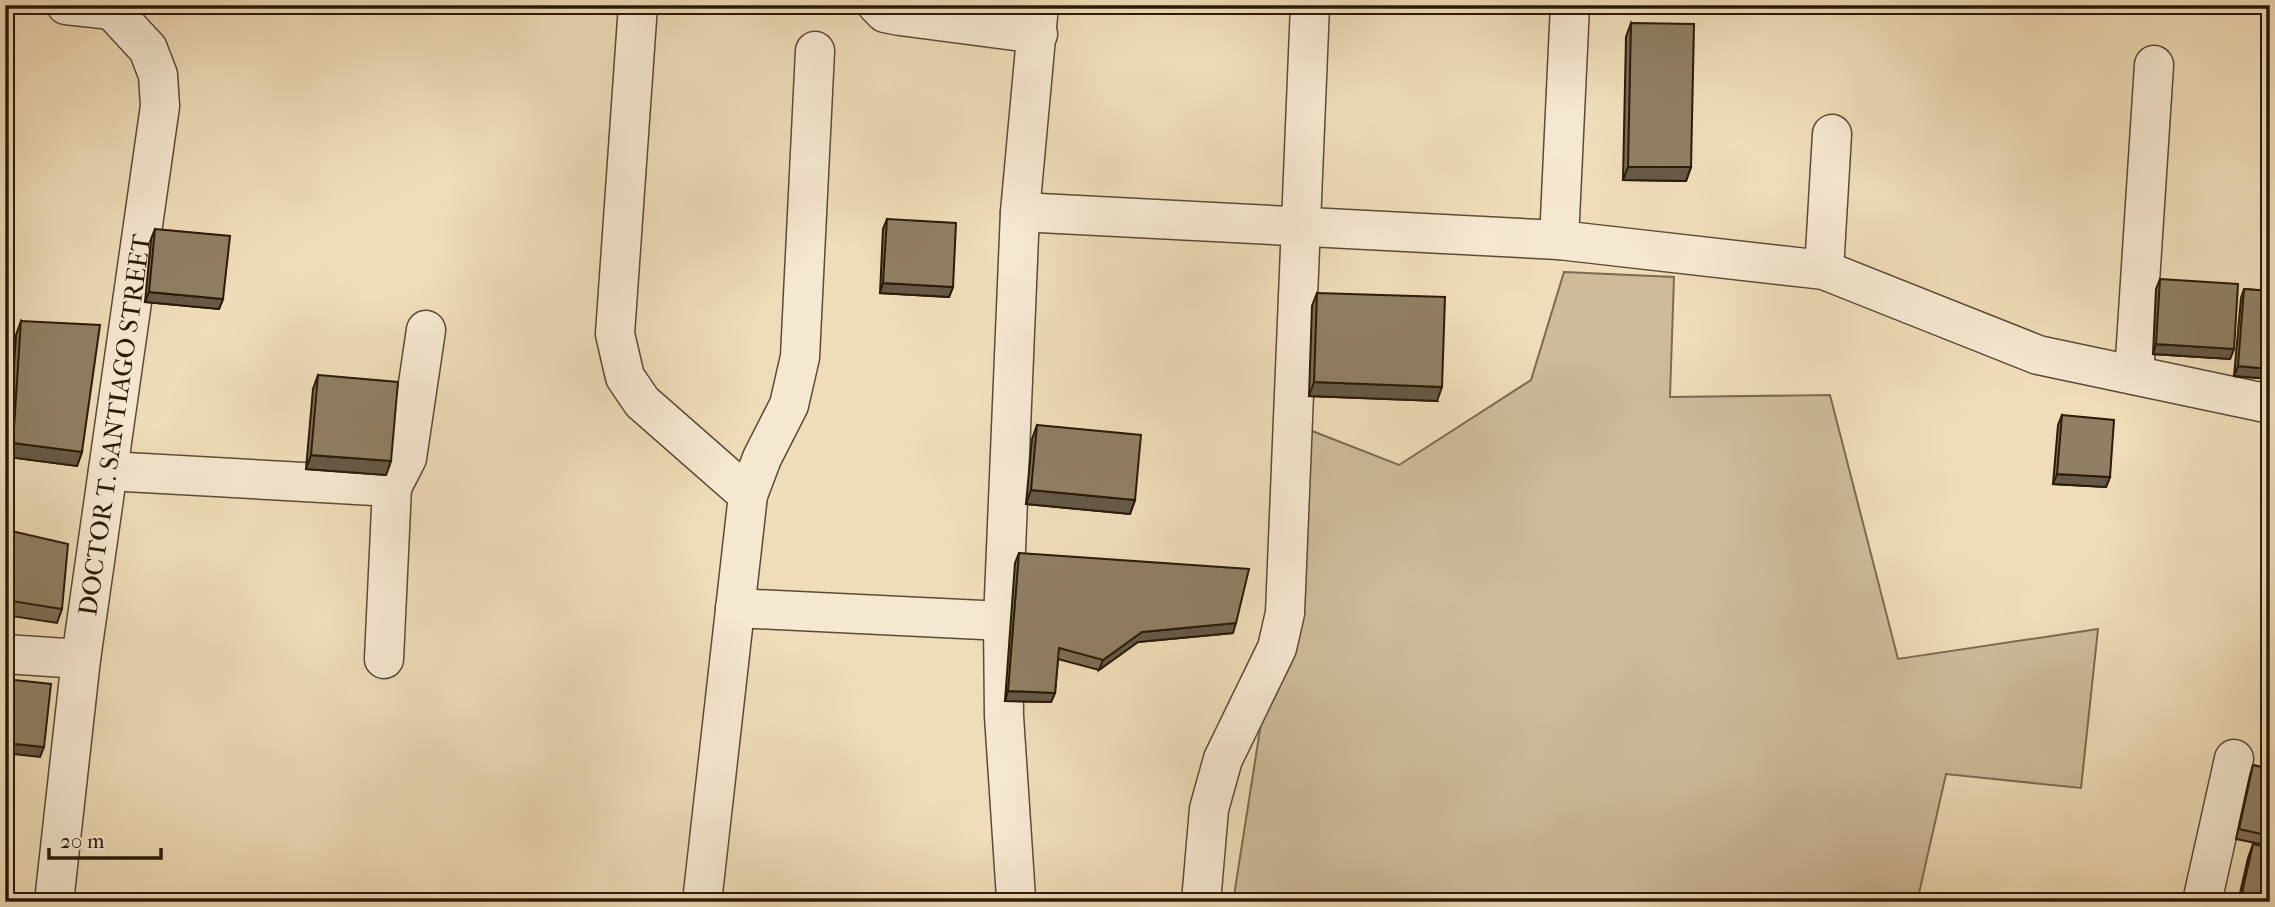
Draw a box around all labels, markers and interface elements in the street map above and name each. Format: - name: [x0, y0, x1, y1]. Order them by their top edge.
- street label: DOCTOR T. SANTIAGO STREET: [72, 232, 157, 618]
- scale bar: [49, 816, 161, 860]
- text: 20 m: [60, 829, 105, 853]

